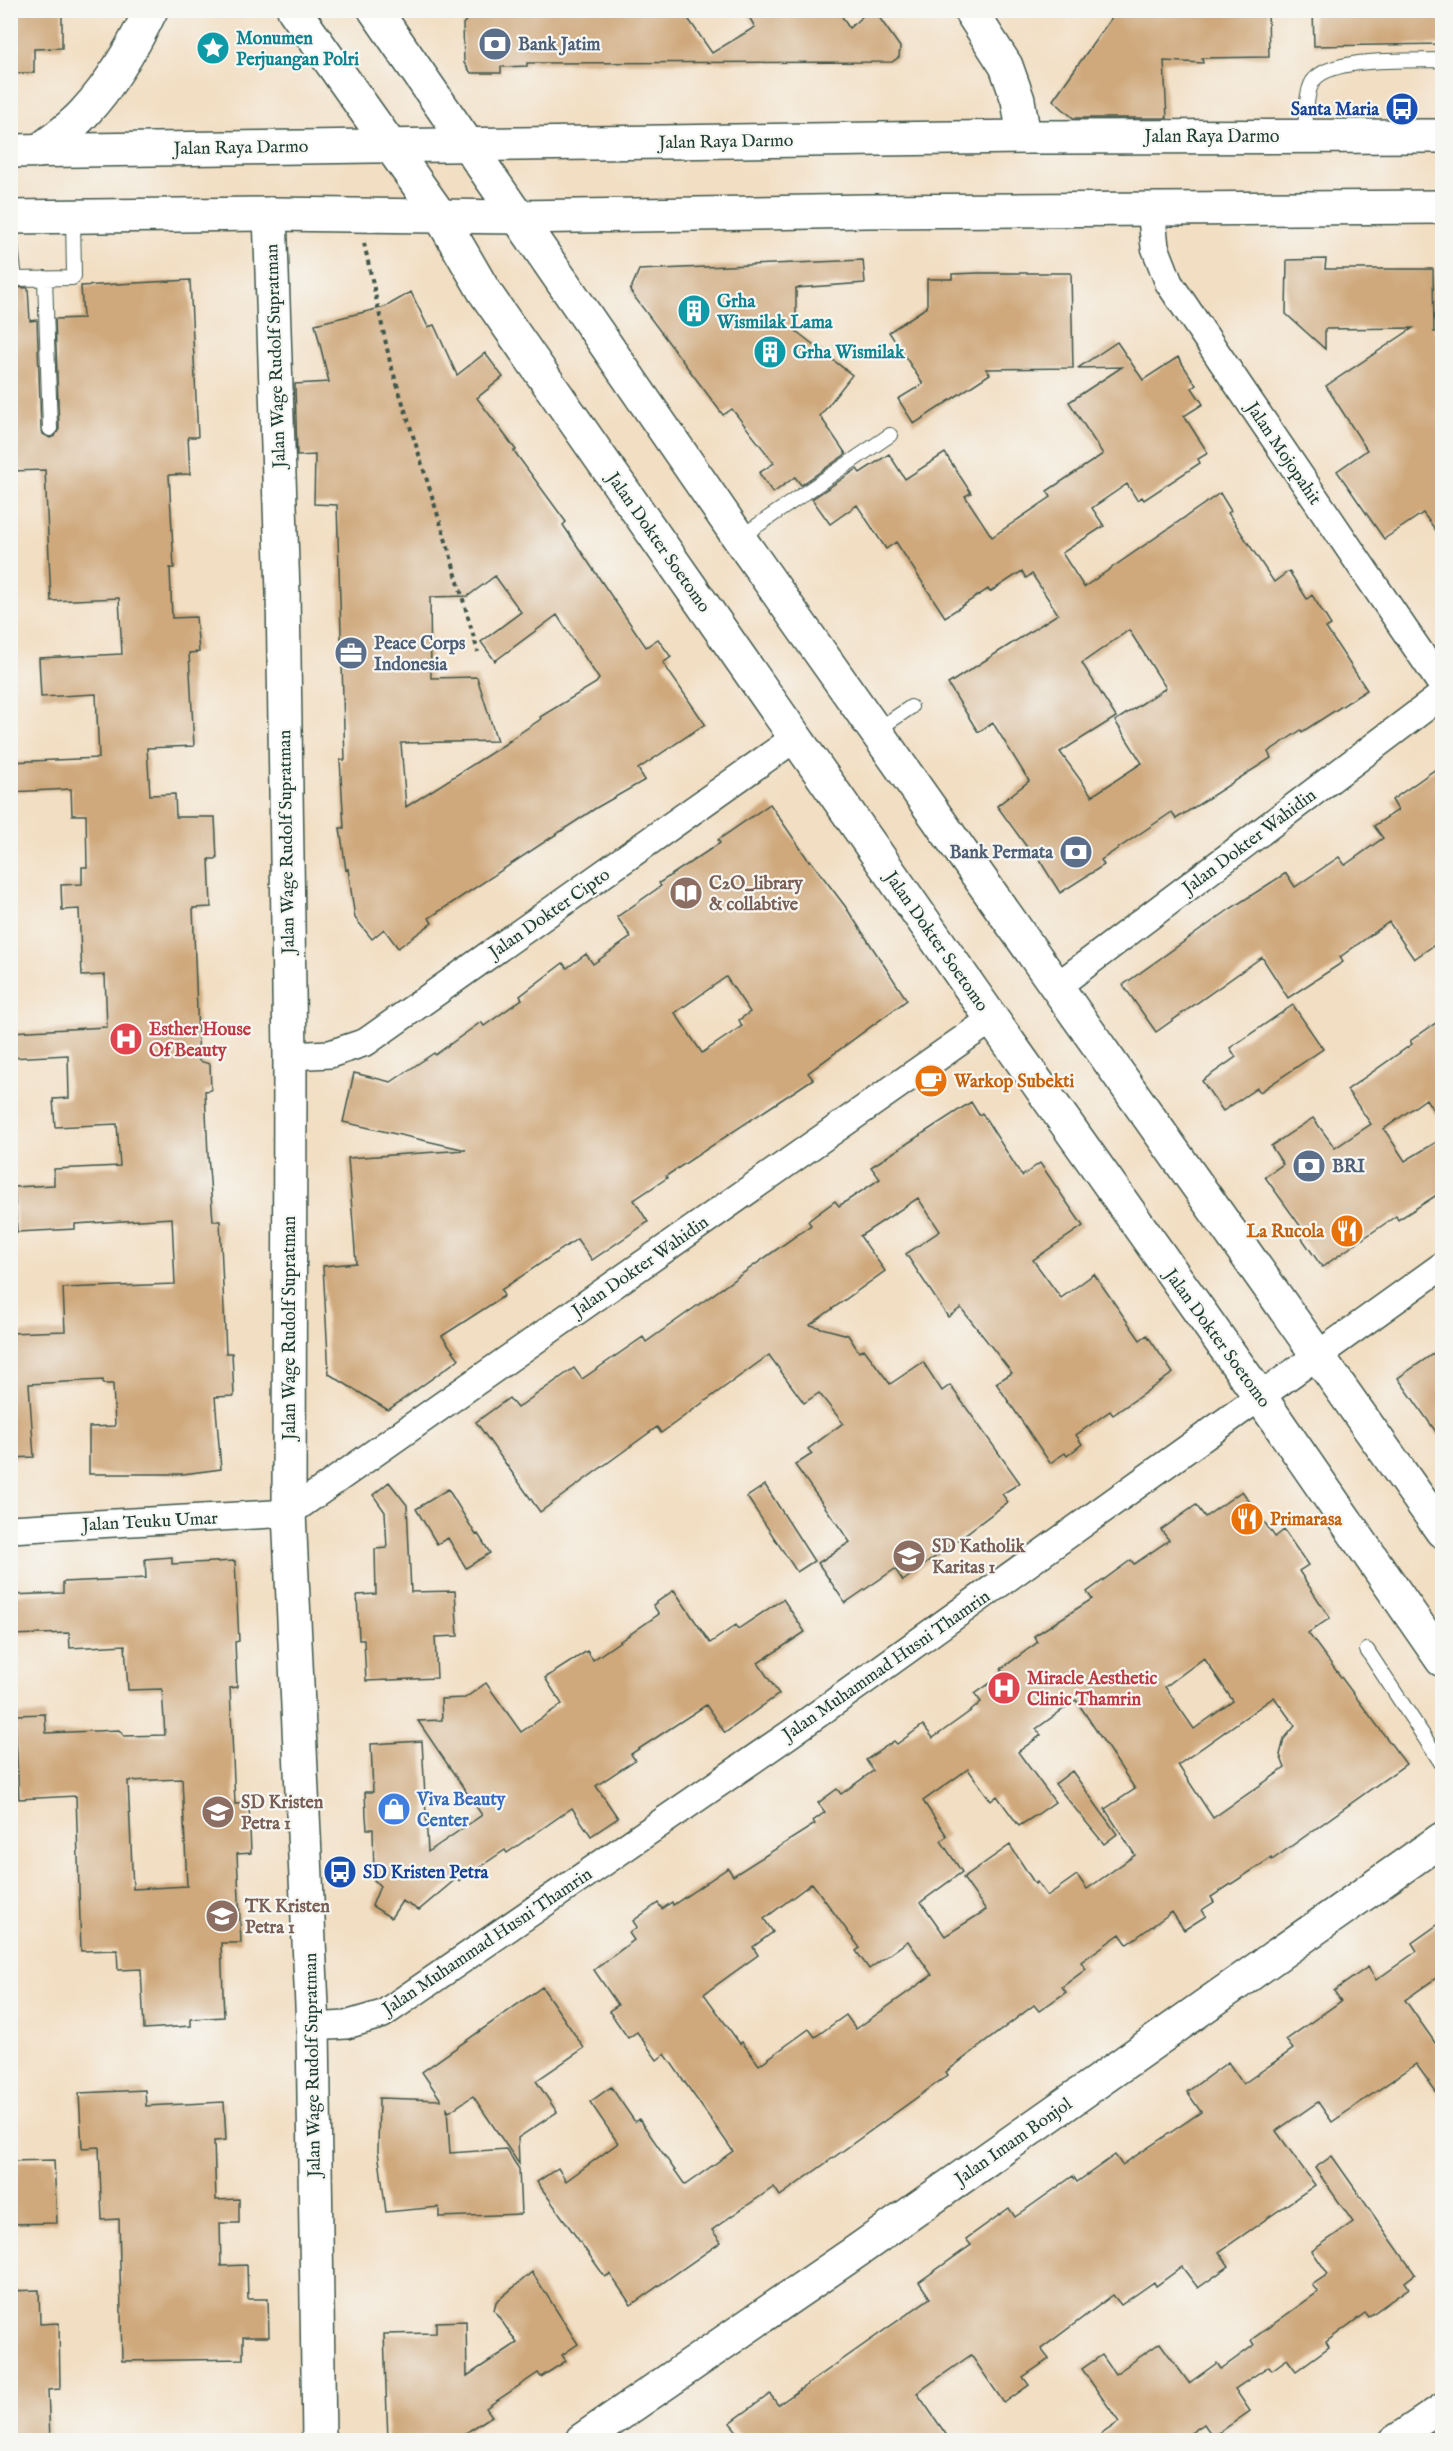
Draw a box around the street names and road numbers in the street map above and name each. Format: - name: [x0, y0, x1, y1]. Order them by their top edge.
- street label: Jalan Raya Darmo: [1143, 126, 1280, 149]
- street label: Jalan Raya Darmo: [656, 130, 794, 155]
- street label: Jalan Raya Darmo: [171, 136, 309, 161]
- street label: Jalan Wage Rudolf Supratman: [261, 243, 292, 470]
- street label: Jalan Mojopahit: [1239, 396, 1326, 510]
- street label: Jalan Dokter Soetomo: [600, 467, 715, 618]
- street label: Jalan Wage Rudolf Supratman: [274, 729, 301, 956]
- street label: Jalan Dokter Wahidin: [1177, 784, 1322, 901]
- street label: Jalan Dokter Cipto: [483, 864, 615, 966]
- street label: Jalan Dokter Soetomo: [878, 866, 993, 1017]
- street label: Jalan Dokter Wahidin: [566, 1211, 714, 1324]
- street label: Jalan Wage Rudolf Supratman: [279, 1215, 302, 1442]
- street label: Jalan Dokter Soetomo: [1157, 1263, 1275, 1413]
- street label: Jalan Teuku Umar: [80, 1507, 219, 1538]
- street label: Jalan Muhammad Husni Thamrin: [777, 1585, 995, 1748]
- street label: Jalan Muhammad Husni Thamrin: [377, 1863, 597, 2022]
- street label: Jalan Wage Rudolf Supratman: [300, 1952, 327, 2179]
- street label: Jalan Imam Bonjol: [949, 2093, 1077, 2192]

